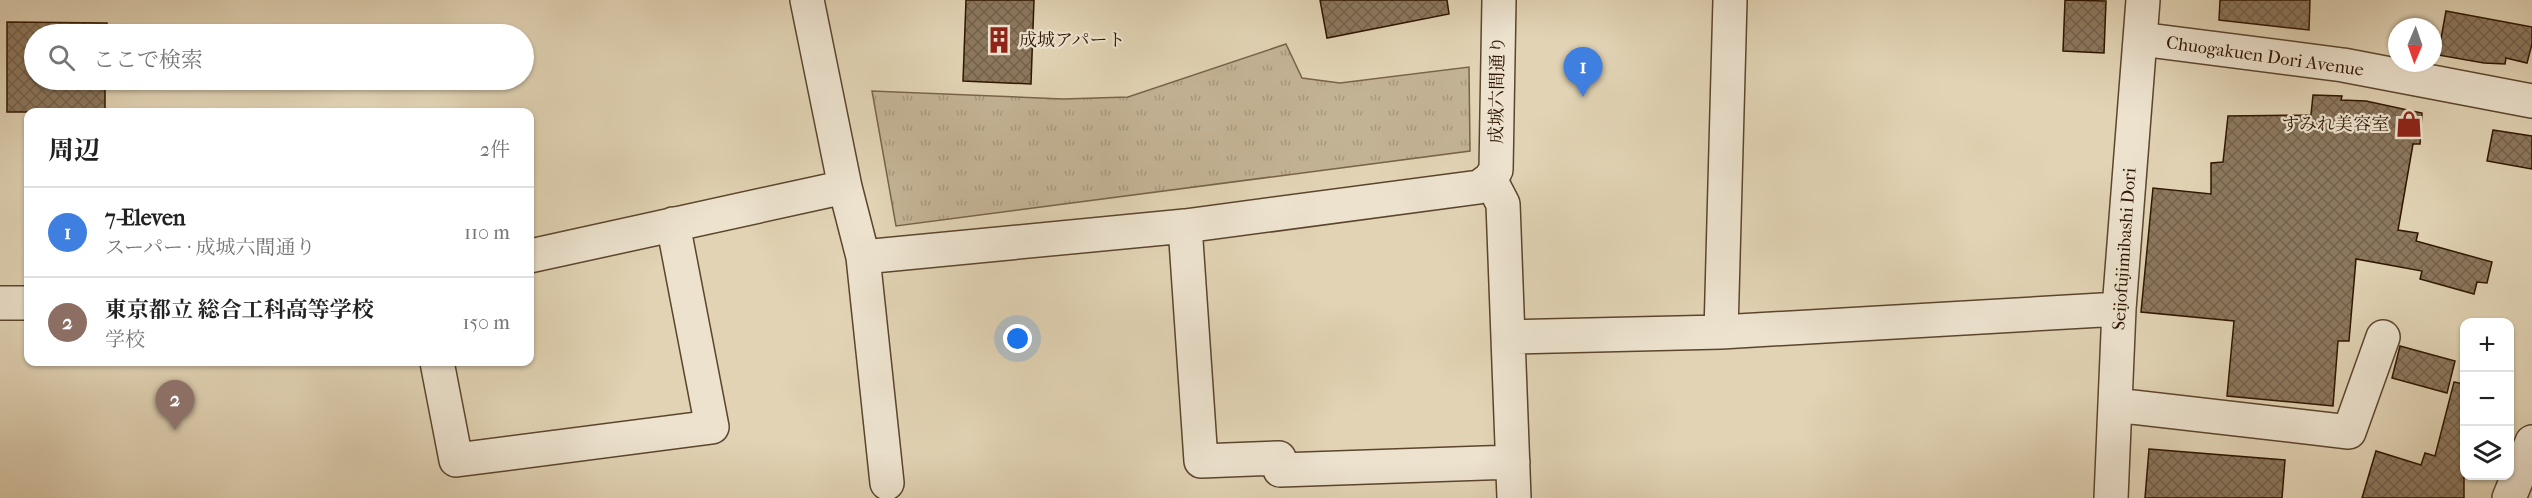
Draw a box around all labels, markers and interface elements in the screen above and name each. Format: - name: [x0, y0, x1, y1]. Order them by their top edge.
- north arrow: [2388, 18, 2442, 72]
- search box: [24, 24, 534, 90]
- building icon: 成城アパート: [984, 25, 1014, 55]
- place label: 成城アパート: [1019, 30, 1126, 51]
- street label: Chuogakuen Dori Avenue: [2165, 32, 2365, 81]
- street label: 成城六間通り: [1486, 36, 1509, 144]
- icon: search: [45, 41, 78, 74]
- text: ここで検索: [93, 47, 203, 73]
- pin: 1: [1564, 48, 1602, 97]
- shop icon: すみれ美容室: [2394, 109, 2424, 139]
- place label: すみれ美容室: [2281, 114, 2389, 135]
- text: 周辺: [48, 135, 100, 166]
- text: 2件: [480, 138, 510, 161]
- street label: Seijofujimibashi Dori: [2108, 166, 2141, 331]
- text: 7-Eleven: [105, 205, 186, 231]
- text: 1: [64, 221, 71, 244]
- text: 110 m: [464, 221, 510, 244]
- text: スーパー · 成城六間通り: [105, 236, 316, 259]
- text: 東京都立 総合工科高等学校: [105, 297, 374, 323]
- text: 2: [62, 311, 73, 334]
- text: 150 m: [462, 311, 510, 334]
- map controls: [2460, 318, 2514, 480]
- button: +: [2460, 318, 2514, 372]
- your location: [1003, 324, 1032, 353]
- text: 学校: [105, 328, 145, 351]
- button: −: [2460, 372, 2514, 426]
- pin: 2: [156, 380, 195, 430]
- button: layers: [2460, 426, 2514, 480]

